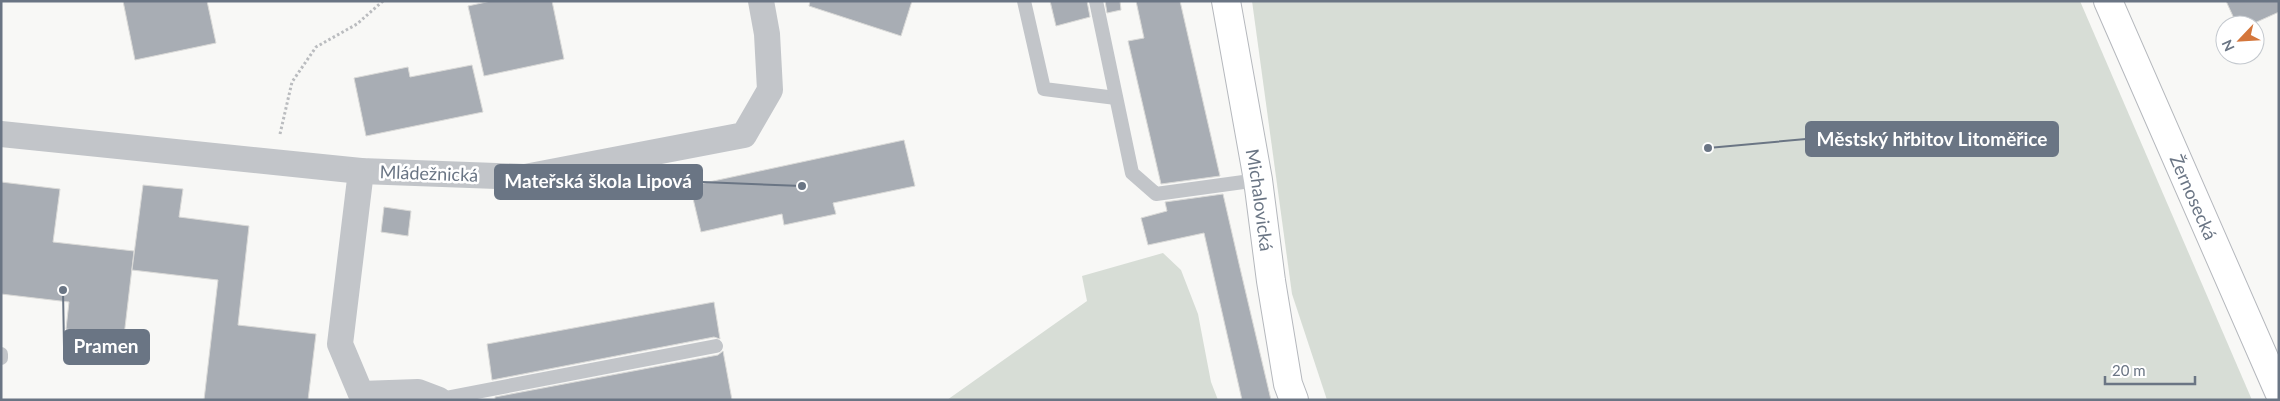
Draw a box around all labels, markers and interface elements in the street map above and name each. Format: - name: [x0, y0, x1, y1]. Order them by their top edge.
- north arrow: [2215, 15, 2265, 65]
- text: N: [2218, 37, 2238, 54]
- callout: Městský hřbitov Litoměřice: [1806, 122, 2058, 156]
- text: Městský hřbitov Litoměřice: [1817, 127, 2047, 150]
- street label: Michalovická: [1242, 147, 1278, 253]
- street label: Žernosecká: [2165, 151, 2222, 243]
- street label: Mládežnická: [379, 160, 479, 186]
- callout: Mateřská škola Lipová: [495, 165, 702, 199]
- text: Mateřská škola Lipová: [504, 169, 692, 192]
- callout: Pramen: [64, 330, 149, 364]
- text: Pramen: [74, 334, 139, 357]
- scale bar: [2105, 354, 2195, 386]
- text: 20 m: [2112, 361, 2146, 379]

